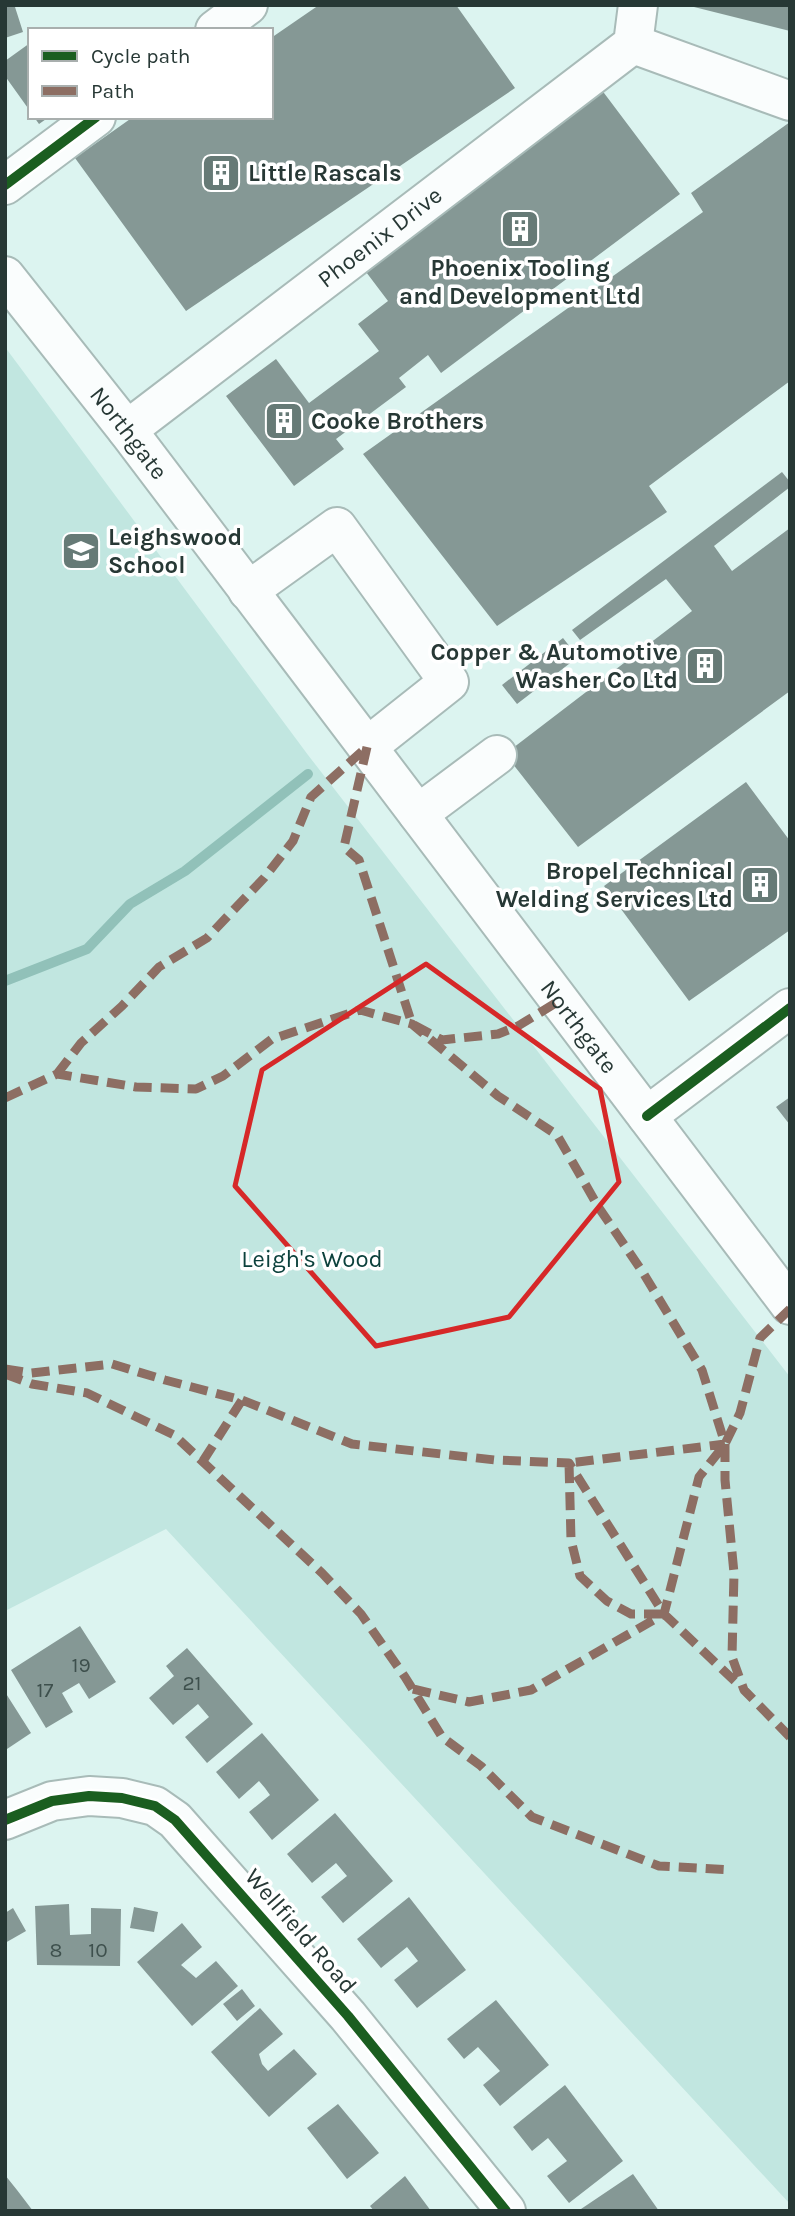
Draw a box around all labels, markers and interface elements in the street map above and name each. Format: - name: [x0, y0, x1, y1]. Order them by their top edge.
- legend: [28, 28, 273, 119]
- text: Cycle path: [91, 44, 191, 68]
- text: Path: [91, 79, 135, 103]
- building icon: Little Rascals: [200, 152, 242, 194]
- place label: Little Rascals: [248, 159, 402, 187]
- street label: Phoenix Drive: [312, 181, 448, 293]
- building icon: Phoenix Tooling and Development Ltd: [499, 208, 541, 250]
- place label: Phoenix Tooling and Development Ltd: [399, 254, 641, 310]
- street label: Northgate: [84, 381, 173, 485]
- building icon: Cooke Brothers: [263, 400, 305, 442]
- place label: Cooke Brothers: [311, 407, 484, 435]
- place label: Leighswood School: [108, 523, 242, 579]
- school or university icon: Leighswood School: [60, 530, 102, 572]
- place label: Copper & Automotive Washer Co Ltd: [430, 638, 678, 694]
- building icon: Copper & Automotive Washer Co Ltd: [684, 645, 726, 687]
- place label: Bropel Technical Welding Services Ltd: [496, 857, 733, 913]
- building icon: Bropel Technical Welding Services Ltd: [739, 864, 781, 906]
- street label: Northgate: [535, 974, 623, 1079]
- park label: Leigh's Wood: [241, 1245, 383, 1273]
- house number: 19: [71, 1653, 91, 1677]
- house number: 21: [182, 1671, 202, 1695]
- house number: 17: [37, 1678, 54, 1702]
- street label: Wellfield Road: [239, 1863, 363, 1999]
- house number: 8: [50, 1938, 62, 1962]
- house number: 10: [88, 1938, 108, 1962]

